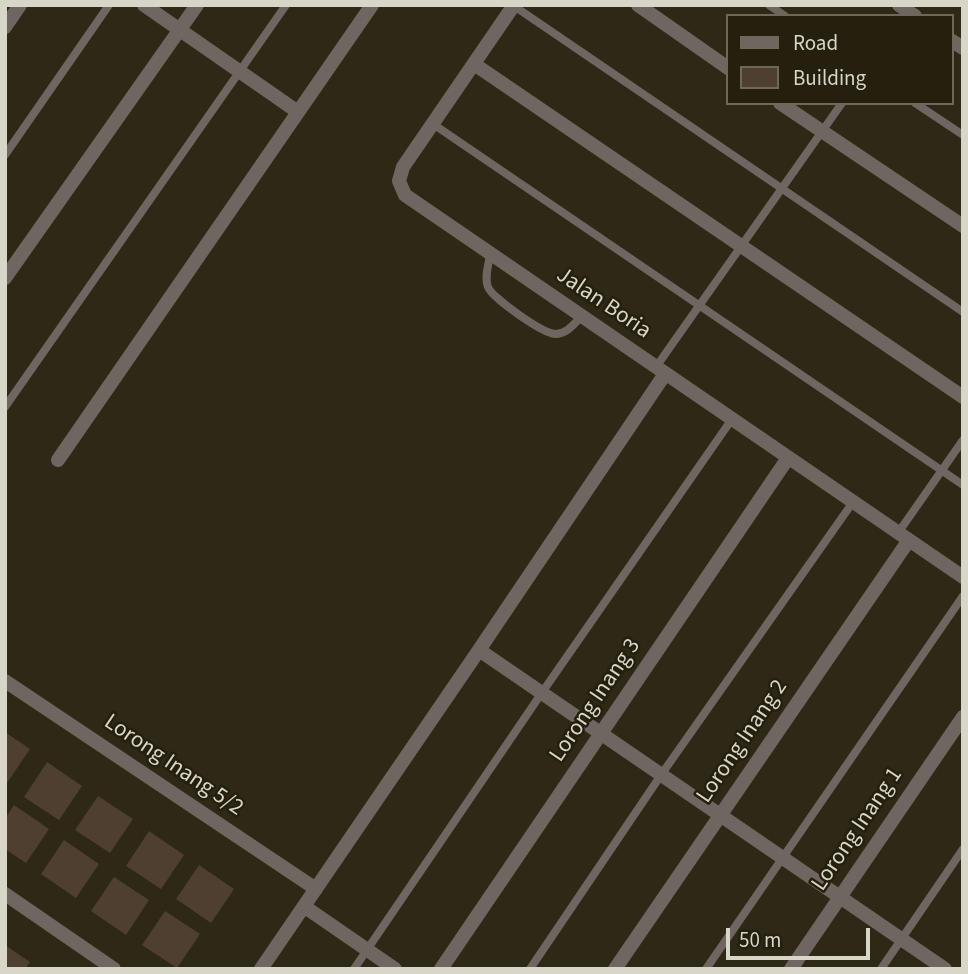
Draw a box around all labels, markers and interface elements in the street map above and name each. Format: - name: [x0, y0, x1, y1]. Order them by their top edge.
- legend: [726, 14, 954, 105]
- text: Road: [793, 28, 838, 58]
- text: Building: [793, 63, 866, 93]
- street label: Jalan Boria: [550, 262, 656, 346]
- street label: Lorong Inang 3: [545, 634, 647, 768]
- street label: Lorong Inang 2: [692, 675, 794, 809]
- street label: Lorong Inang 5/2: [98, 709, 248, 823]
- street label: Lorong Inang 1: [807, 763, 909, 897]
- scale bar: [730, 914, 874, 958]
- text: 50 m: [739, 925, 781, 955]

